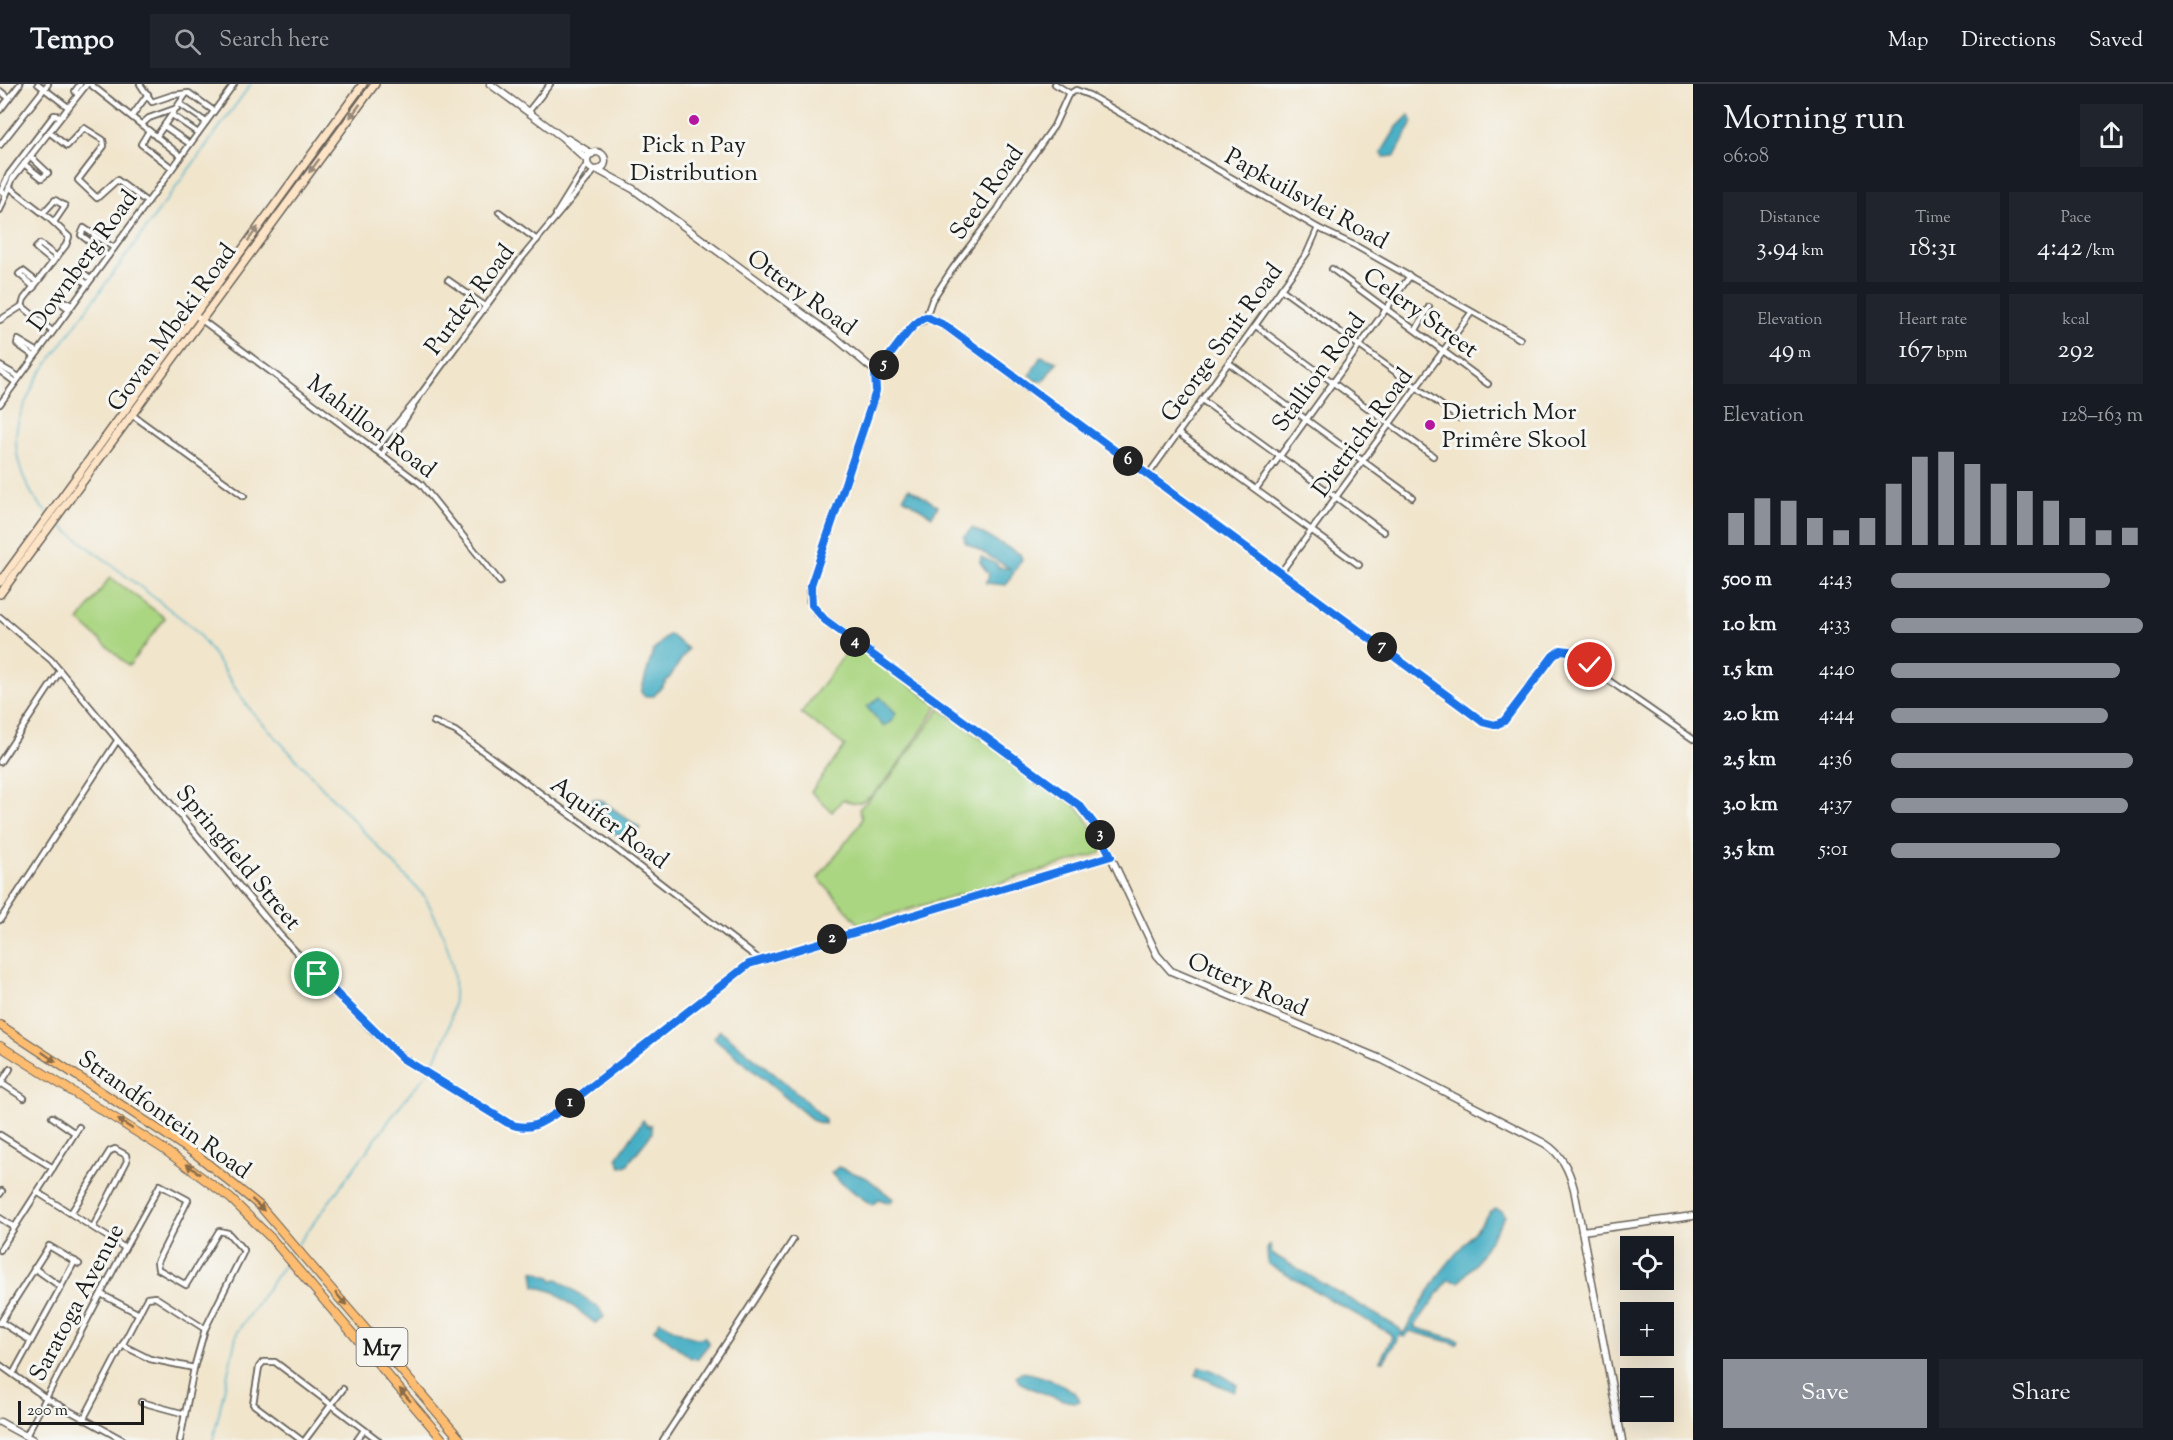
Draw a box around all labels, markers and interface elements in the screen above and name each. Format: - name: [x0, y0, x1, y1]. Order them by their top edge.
- search box: [150, 14, 570, 68]
- text: Tempo: [30, 21, 114, 61]
- icon: search: [171, 25, 204, 58]
- text: Search here: [219, 25, 329, 57]
- text: Map: [1888, 26, 1928, 56]
- text: Directions: [1961, 26, 2056, 56]
- text: Saved: [2089, 26, 2143, 56]
- text: Morning run: [1723, 96, 1905, 144]
- one-way arrow: [349, 104, 361, 119]
- button: share: [2080, 104, 2143, 167]
- marker: Pick n Pay Distribution: [687, 113, 701, 127]
- place label: Pick n Pay Distribution: [630, 129, 758, 191]
- street label: Seed Road: [942, 138, 1033, 248]
- street label: Papkuilsvlei Road: [1218, 141, 1394, 259]
- text: 06:08: [1723, 143, 1769, 172]
- one-way arrow: [308, 157, 320, 173]
- street label: Downberg Road: [21, 183, 147, 339]
- text: Distance: [1760, 207, 1820, 230]
- text: Time: [1915, 207, 1951, 230]
- text: Pace: [2061, 207, 2091, 230]
- one-way arrow: [247, 226, 259, 241]
- text: 3.94: [1756, 230, 1798, 267]
- text: 18:31: [1909, 230, 1957, 267]
- text: 4:42: [2037, 230, 2082, 267]
- street label: Govan Mbeki Road: [100, 237, 246, 419]
- street label: Purdey Road: [418, 237, 524, 363]
- text: km: [1798, 240, 1824, 263]
- text: /km: [2082, 240, 2115, 263]
- street label: Ottery Road: [739, 242, 863, 345]
- street label: George Smit Road: [1153, 256, 1292, 430]
- street label: Celery Street: [1355, 260, 1485, 367]
- street label: Stallion Road: [1265, 306, 1375, 440]
- text: Elevation: [1758, 309, 1822, 332]
- text: Heart rate: [1899, 309, 1967, 332]
- text: kcal: [2062, 309, 2090, 332]
- text: 49: [1769, 332, 1794, 369]
- text: 167: [1899, 332, 1933, 369]
- text: 292: [2058, 332, 2094, 369]
- text: m: [1794, 342, 1811, 365]
- text: bpm: [1933, 342, 1967, 365]
- pin: 5: [869, 350, 899, 380]
- text: 5: [881, 353, 887, 376]
- street label: Dietricht Road: [1305, 361, 1422, 505]
- street label: Mahillon Road: [299, 368, 443, 488]
- place label: Dietrich Mor Primêre Skool: [1442, 396, 1587, 458]
- text: Elevation: [1723, 402, 1804, 431]
- text: 128–163 m: [2061, 402, 2143, 431]
- marker: Dietrich Mor Primêre Skool: [1423, 418, 1437, 432]
- pin: 6: [1113, 446, 1143, 476]
- text: 6: [1124, 449, 1132, 472]
- text: 500 m: [1723, 566, 1772, 595]
- text: 4:43: [1819, 566, 1852, 595]
- text: 1.0 km: [1723, 611, 1777, 640]
- text: 4:33: [1819, 611, 1850, 640]
- pin: 4: [840, 627, 870, 657]
- text: 4: [851, 630, 859, 653]
- pin: 7: [1367, 632, 1397, 662]
- text: 7: [1378, 635, 1386, 658]
- pin: [1564, 639, 1615, 690]
- icon: check: [1573, 648, 1606, 681]
- text: 1.5 km: [1723, 656, 1773, 685]
- text: 4:40: [1819, 656, 1855, 685]
- text: 2.0 km: [1723, 701, 1779, 730]
- text: 4:44: [1819, 701, 1854, 730]
- text: 2.5 km: [1723, 746, 1776, 775]
- text: 4:36: [1819, 746, 1852, 775]
- street label: Aquifer Road: [543, 769, 675, 879]
- street label: Springfield Street: [167, 778, 308, 938]
- text: 3.0 km: [1723, 791, 1778, 820]
- text: 4:37: [1819, 791, 1852, 820]
- pin: 3: [1085, 820, 1115, 850]
- text: 3: [1097, 823, 1103, 846]
- text: 3.5 km: [1723, 836, 1775, 865]
- text: 5:01: [1819, 836, 1848, 865]
- pin: 2: [817, 924, 847, 954]
- text: 2: [828, 927, 836, 950]
- street label: Ottery Road: [1182, 945, 1313, 1027]
- pin: [291, 948, 342, 999]
- icon: arrive: [300, 957, 333, 990]
- street label: Strandfontein Road: [70, 1043, 258, 1188]
- one-way arrow: [40, 1051, 56, 1063]
- pin: 1: [555, 1088, 585, 1118]
- text: 1: [567, 1091, 573, 1114]
- one-way arrow: [117, 1119, 133, 1130]
- one-way arrow: [185, 1163, 200, 1175]
- one-way arrow: [250, 1198, 265, 1212]
- street label: Saratoga Avenue: [22, 1218, 134, 1388]
- map controls: [1620, 1236, 1674, 1422]
- button: locate: [1620, 1236, 1674, 1290]
- one-way arrow: [334, 1291, 347, 1306]
- button: +: [1620, 1302, 1674, 1356]
- road number: M17: [356, 1328, 407, 1366]
- button: Save: [1723, 1359, 1927, 1428]
- button: Share: [1939, 1359, 2143, 1428]
- button: −: [1620, 1368, 1674, 1422]
- one-way arrow: [399, 1387, 412, 1403]
- scale bar: [18, 1398, 144, 1426]
- text: 200 m: [27, 1400, 68, 1423]

